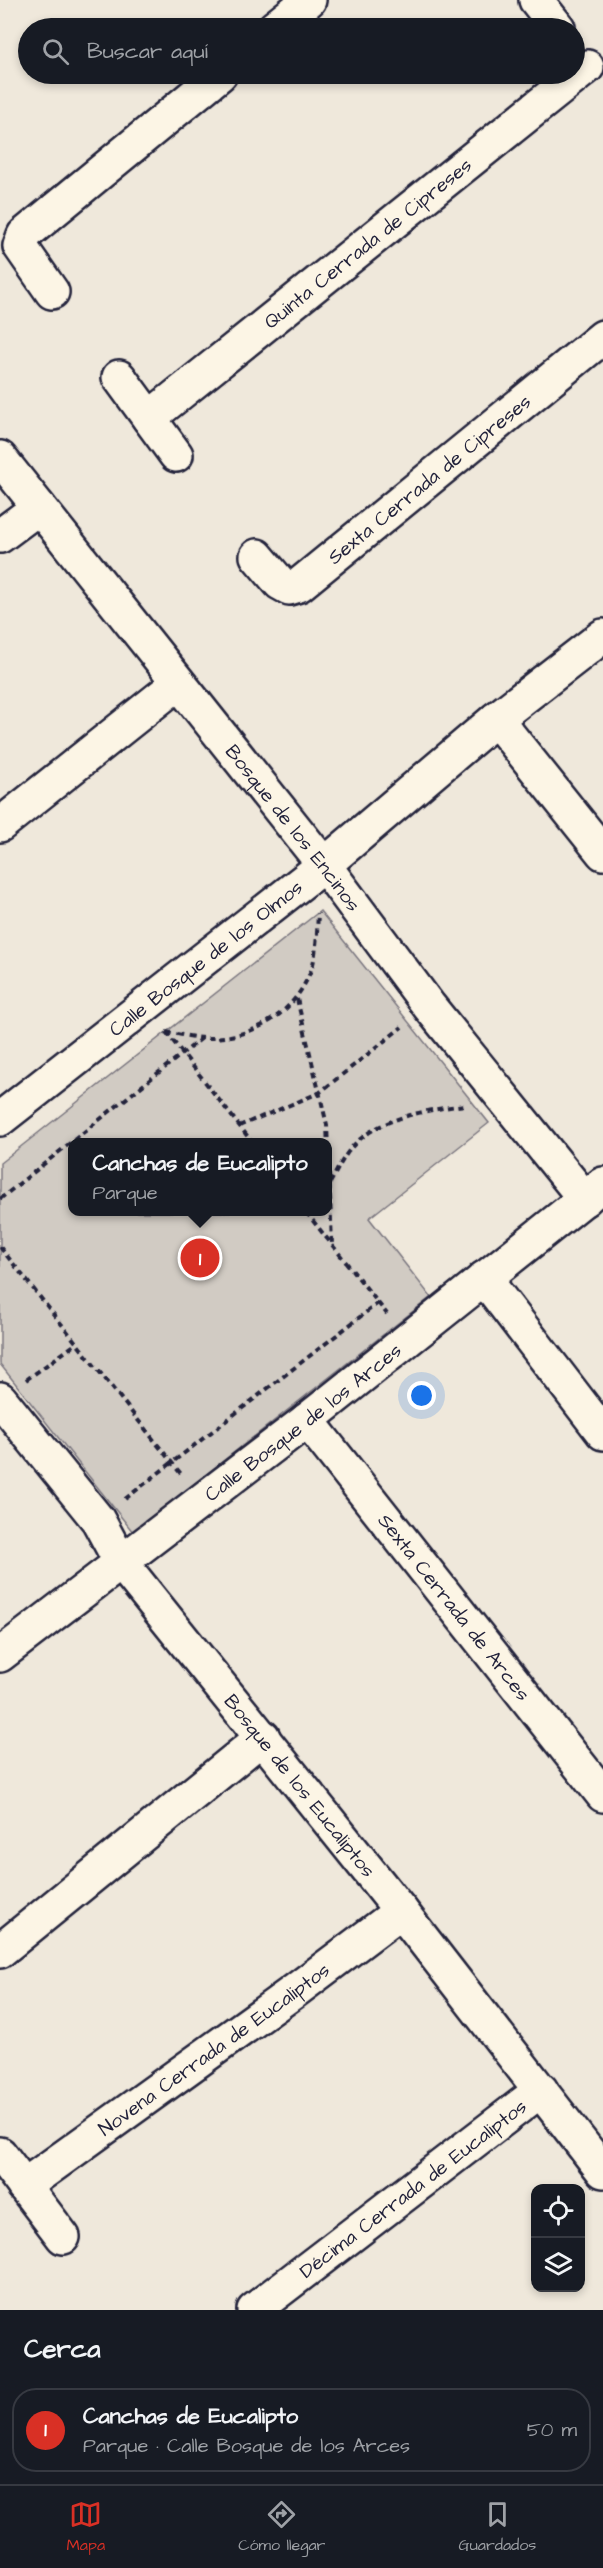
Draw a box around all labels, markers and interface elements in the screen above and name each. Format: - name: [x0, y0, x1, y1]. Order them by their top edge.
- search box: [18, 18, 585, 84]
- icon: search: [39, 35, 72, 68]
- text: Buscar aquí: [87, 36, 208, 67]
- street label: Quinta Cerrada de Cipreses: [258, 152, 478, 336]
- street label: Sexta Cerrada de Cipreses: [322, 388, 537, 571]
- street label: Bosque de los Encinos: [218, 739, 367, 918]
- street label: Calle Bosque de los Olmos: [103, 874, 309, 1044]
- popup: [68, 1138, 332, 1216]
- text: Canchas de Eucalipto: [92, 1148, 308, 1179]
- text: Parque: [92, 1179, 158, 1207]
- pin: 1: [180, 1236, 220, 1280]
- street label: Calle Bosque de los Arces: [199, 1337, 408, 1509]
- your location: [407, 1381, 436, 1410]
- street label: Sexta Cerrada de Arces: [371, 1508, 536, 1707]
- street label: Bosque de los Eucaliptos: [217, 1688, 382, 1884]
- street label: Novena Cerrada de Eucaliptos: [93, 1956, 336, 2143]
- street label: Décima Cerrada de Eucaliptos: [294, 2093, 533, 2285]
- map controls: [531, 2184, 585, 2292]
- button: locate: [531, 2184, 585, 2238]
- button: layers: [531, 2238, 585, 2292]
- text: Cerca: [24, 2331, 101, 2367]
- text: Canchas de Eucalipto: [83, 2401, 298, 2432]
- text: 1: [44, 2416, 47, 2444]
- text: 50 m: [527, 2416, 577, 2444]
- text: Parque · Calle Bosque de los Arces: [83, 2432, 410, 2460]
- tab: Mapa: [67, 2498, 105, 2556]
- tab: Cómo llegar: [238, 2498, 325, 2556]
- tab: Guardados: [459, 2498, 536, 2556]

